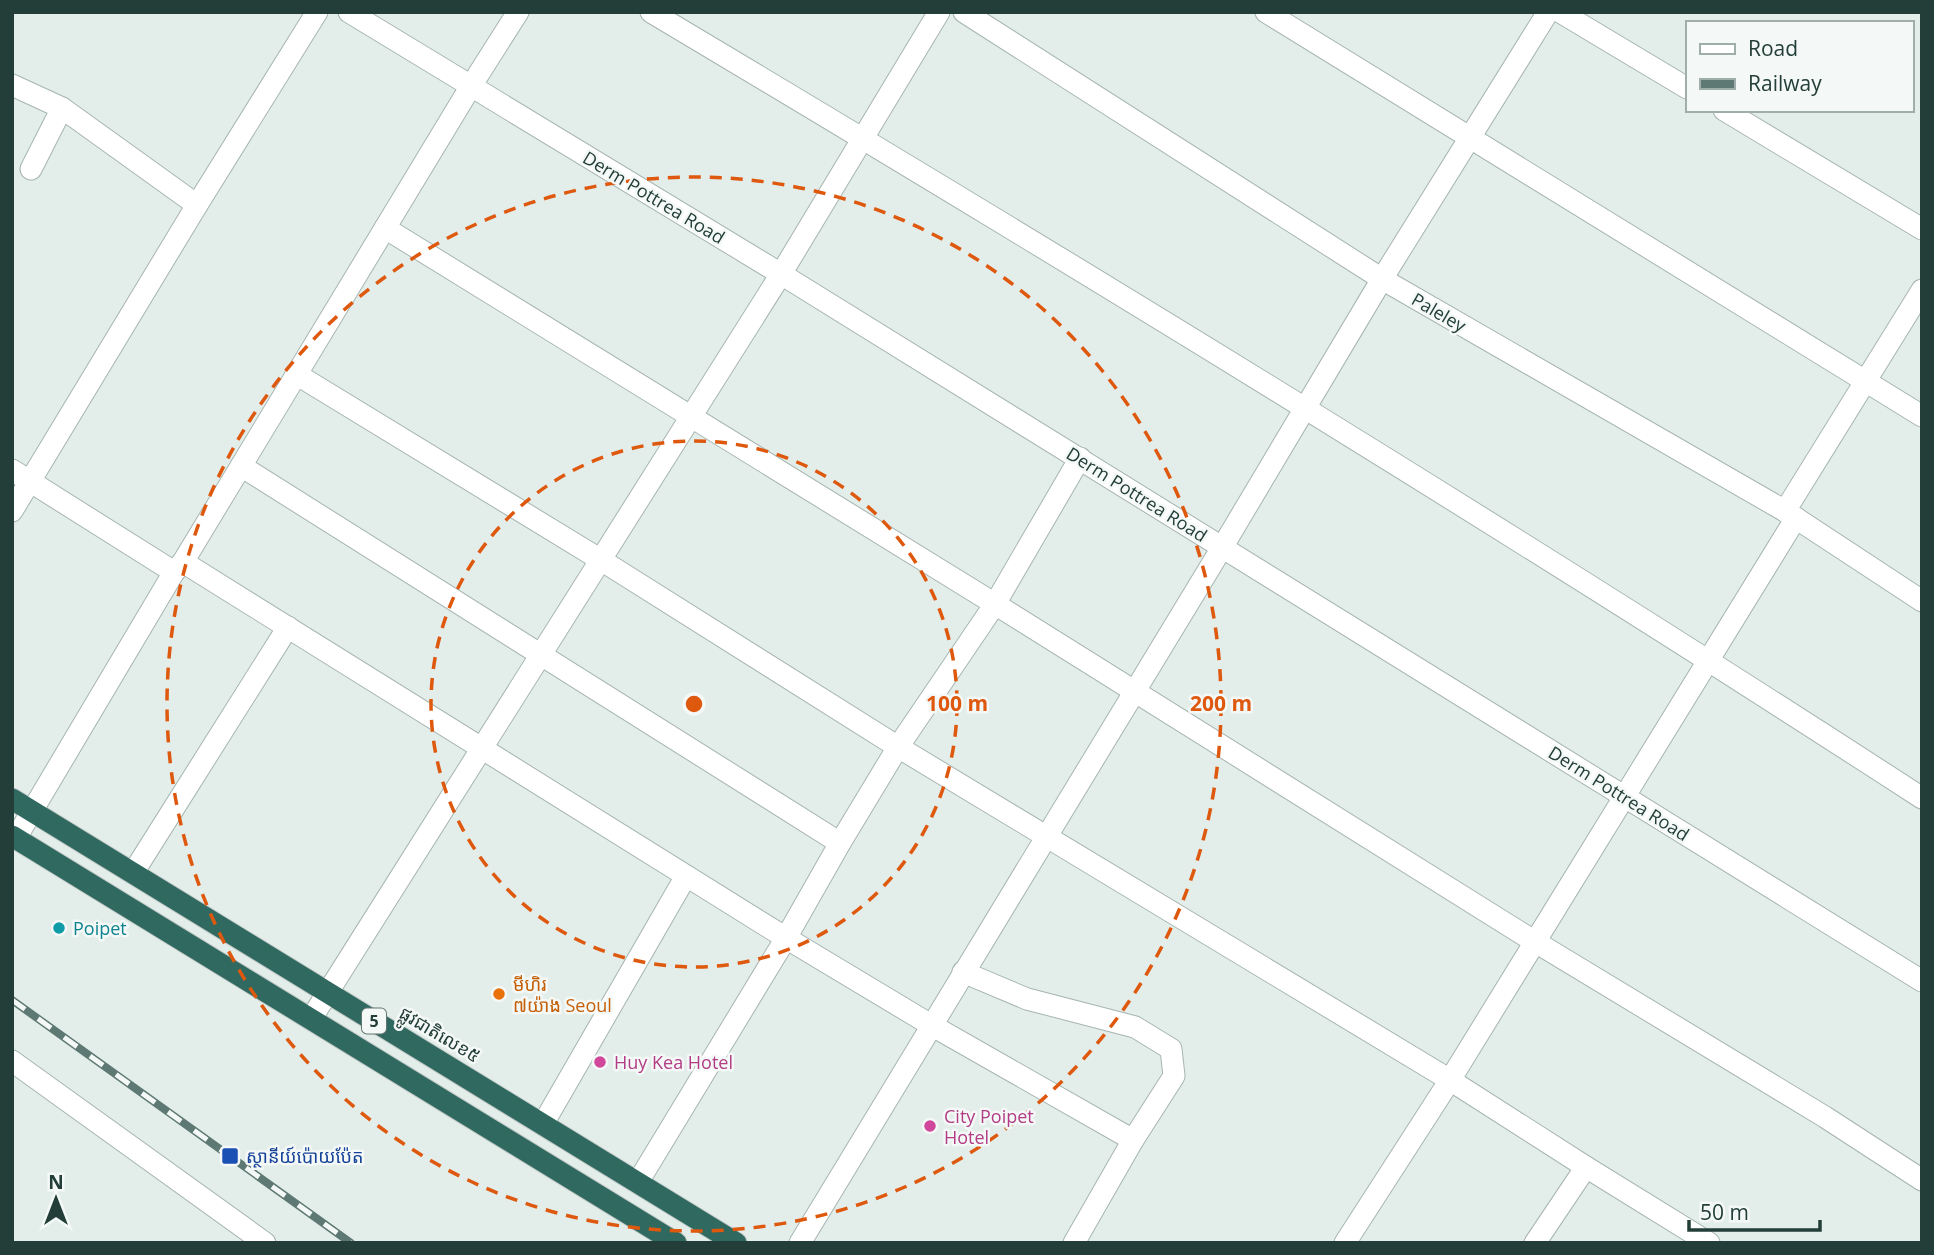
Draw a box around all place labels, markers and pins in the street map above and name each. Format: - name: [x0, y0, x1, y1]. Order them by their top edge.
- centre of rings: [682, 692, 706, 716]
- place label: Poipet: [73, 916, 127, 940]
- marker: Poipet: [51, 920, 67, 936]
- place label: មីហិរ ៧យ៉ាង Seoul: [513, 972, 612, 1017]
- marker: មីហិរ ៧យ៉ាង Seoul: [491, 986, 507, 1002]
- place label: Huy Kea Hotel: [614, 1050, 733, 1074]
- marker: Huy Kea Hotel: [592, 1054, 608, 1070]
- place label: City Poipet Hotel: [944, 1104, 1034, 1149]
- marker: City Poipet Hotel: [922, 1118, 938, 1134]
- place label: ស្ថានីយ៍ប៉ោយប៉ែត: [246, 1144, 363, 1168]
- marker: ស្ថានីយ៍ប៉ោយប៉ែត: [220, 1146, 240, 1166]

